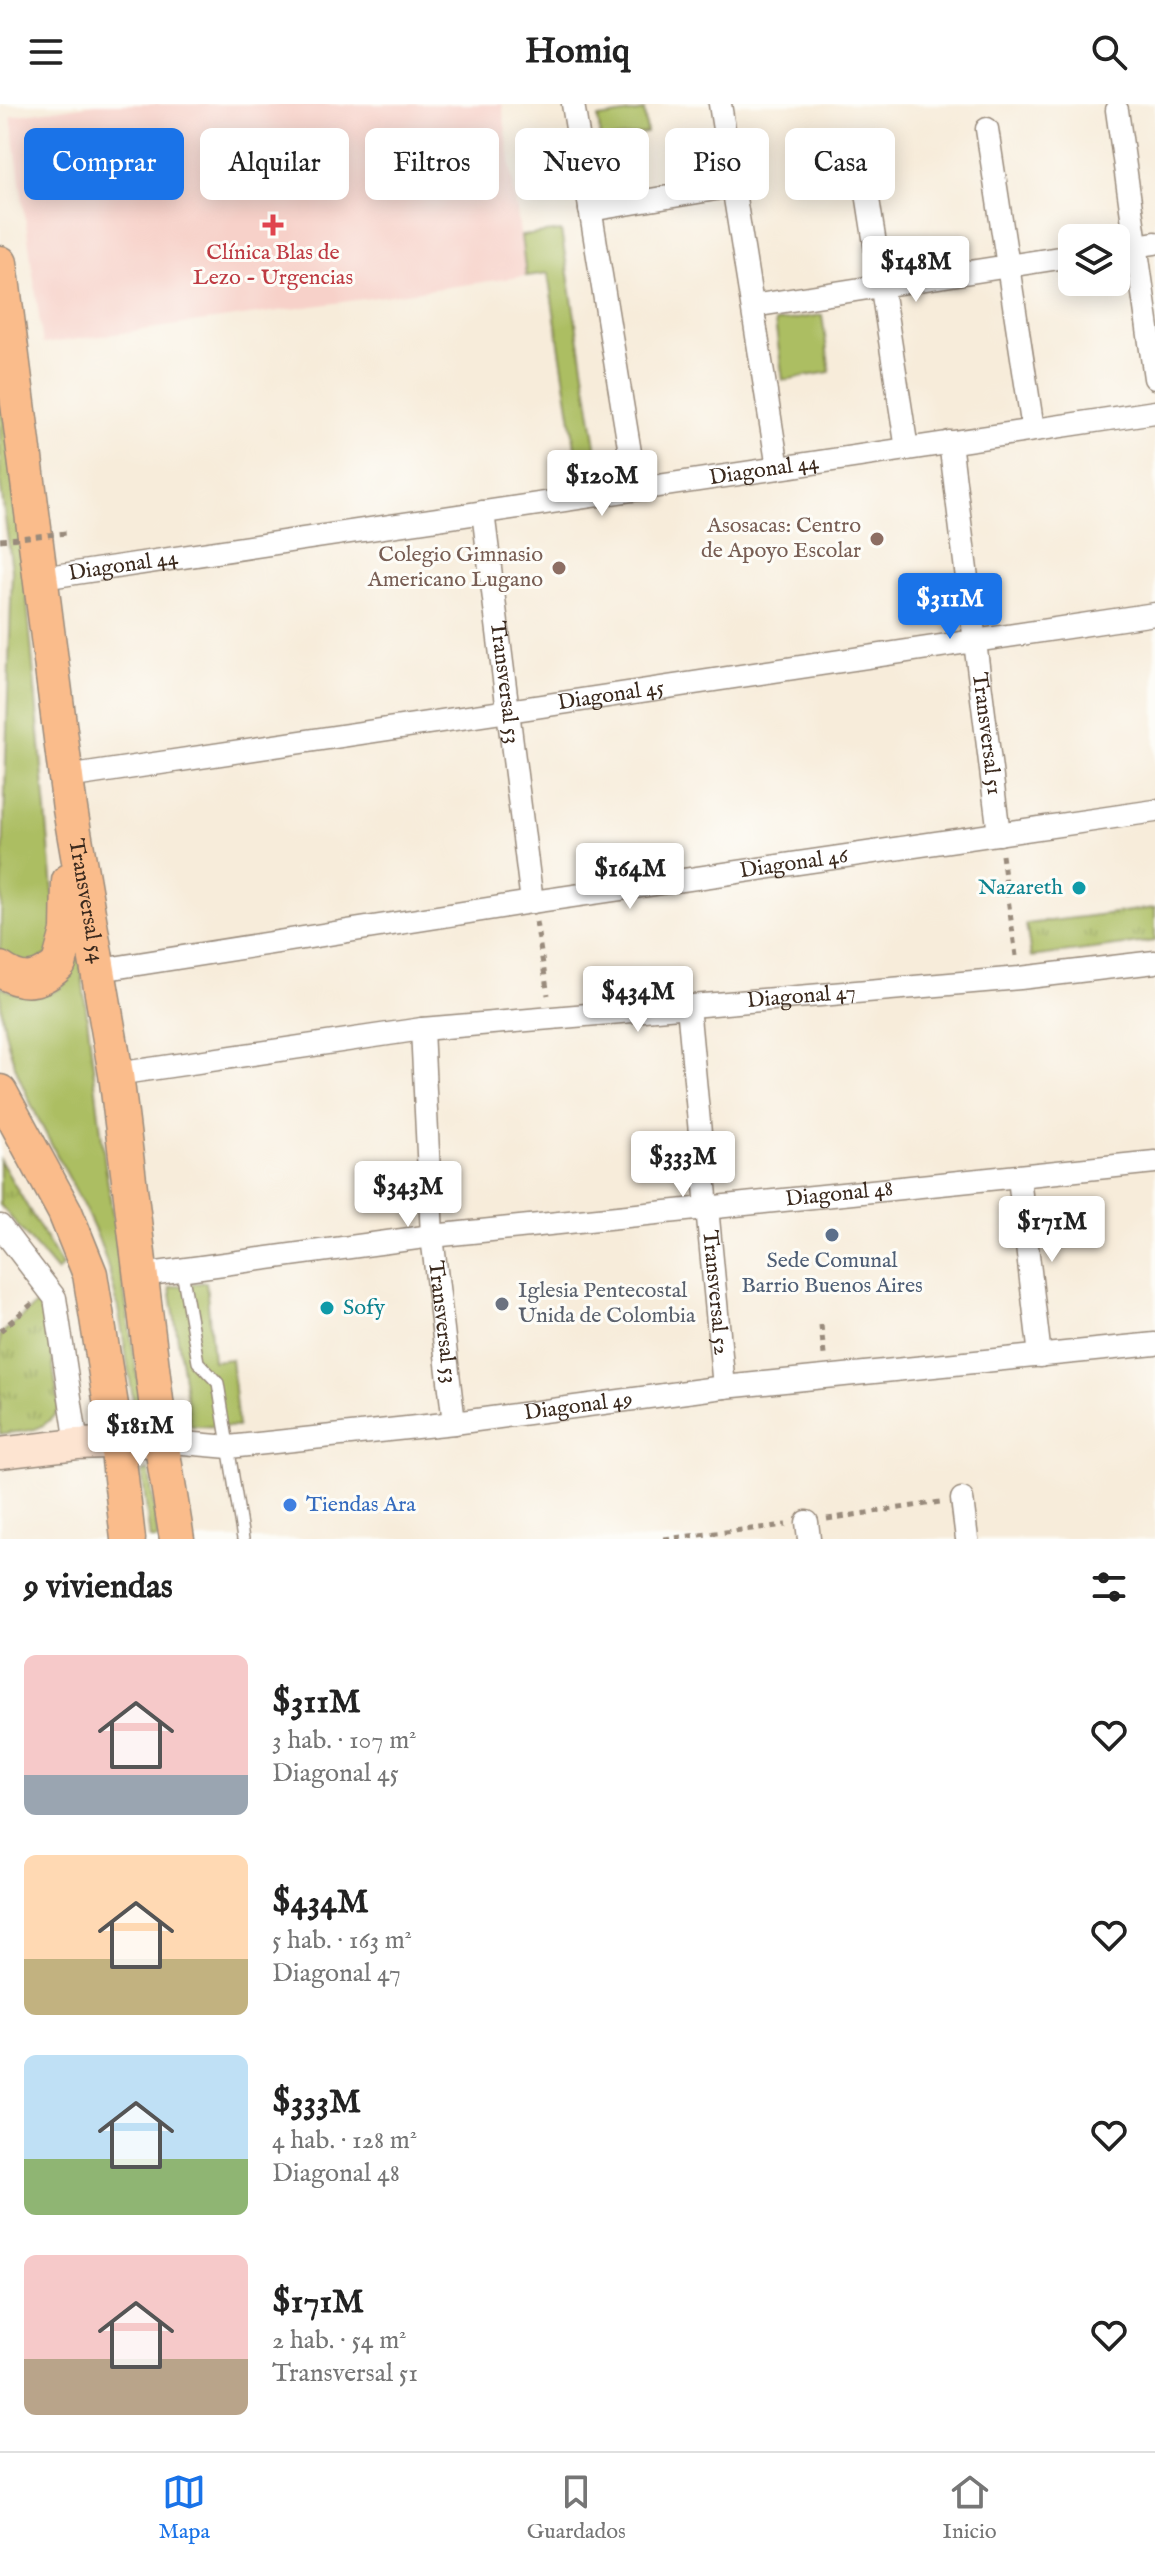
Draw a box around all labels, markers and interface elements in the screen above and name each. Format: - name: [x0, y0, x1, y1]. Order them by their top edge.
- text: Homiq: [525, 29, 630, 75]
- icon: menu: [24, 30, 68, 74]
- icon: search: [1087, 30, 1131, 74]
- chip: Comprar: [24, 128, 184, 200]
- chip: Alquilar: [200, 128, 349, 200]
- chip: Filtros: [365, 128, 499, 200]
- chip: Nuevo: [515, 128, 649, 200]
- chip: Piso: [665, 128, 769, 200]
- chip: Casa: [785, 128, 895, 200]
- marker: Clínica Blas de Lezo - Urgencias: [262, 214, 284, 236]
- map controls: [1058, 224, 1130, 296]
- button: layers: [1058, 224, 1130, 296]
- pin: $148M: [860, 236, 972, 304]
- place label: Clínica Blas de Lezo - Urgencias: [193, 239, 353, 292]
- text: $148M: [880, 245, 952, 278]
- street label: Diagonal 44: [707, 448, 821, 492]
- pin: $120M: [546, 450, 658, 518]
- text: $120M: [565, 459, 639, 492]
- place label: Asosacas: Centro de Apoyo Escolar: [701, 512, 861, 565]
- marker: Asosacas: Centro de Apoyo Escolar: [868, 530, 886, 548]
- place label: Colegio Gimnasio Americano Lugano: [367, 541, 543, 594]
- street label: Diagonal 44: [66, 544, 180, 588]
- marker: Colegio Gimnasio Americano Lugano: [550, 559, 568, 577]
- pin: $311M: [894, 573, 1006, 641]
- text: $311M: [916, 582, 984, 615]
- street label: Transversal 53: [483, 620, 526, 746]
- street label: Transversal 51: [965, 671, 1008, 797]
- street label: Diagonal 45: [556, 674, 666, 717]
- street label: Transversal 54: [61, 837, 111, 966]
- street label: Diagonal 46: [738, 842, 851, 885]
- pin: $164M: [574, 843, 686, 911]
- text: $164M: [594, 852, 666, 885]
- place label: Nazareth: [978, 874, 1063, 902]
- marker: Nazareth: [1070, 879, 1088, 897]
- pin: $434M: [582, 966, 694, 1034]
- text: $434M: [601, 975, 675, 1008]
- street label: Diagonal 47: [746, 978, 857, 1015]
- pin: $333M: [627, 1131, 739, 1199]
- text: $333M: [649, 1140, 717, 1173]
- pin: $343M: [352, 1161, 464, 1229]
- text: $343M: [372, 1170, 444, 1203]
- street label: Diagonal 48: [784, 1175, 895, 1214]
- pin: $171M: [996, 1196, 1108, 1264]
- text: $171M: [1017, 1205, 1087, 1238]
- marker: Sede Comunal Barrio Buenos Aires: [823, 1226, 841, 1244]
- street label: Transversal 52: [695, 1229, 735, 1357]
- place label: Sede Comunal Barrio Buenos Aires: [741, 1247, 923, 1300]
- street label: Transversal 53: [421, 1259, 463, 1385]
- place label: Iglesia Pentecostal Unida de Colombia: [518, 1277, 696, 1330]
- place label: Sofy: [343, 1294, 385, 1322]
- marker: Iglesia Pentecostal Unida de Colombia: [493, 1295, 511, 1313]
- marker: Sofy: [318, 1299, 336, 1317]
- street label: Diagonal 49: [522, 1385, 634, 1428]
- pin: $181M: [84, 1400, 196, 1468]
- text: $181M: [106, 1409, 174, 1442]
- place label: Tiendas Ara: [306, 1491, 416, 1519]
- marker: Tiendas Ara: [281, 1496, 299, 1514]
- icon: filters: [1087, 1565, 1131, 1609]
- text: 9 viviendas: [24, 1566, 173, 1609]
- text: $311M: [272, 1681, 361, 1724]
- icon: home: [88, 1687, 184, 1783]
- icon: heart: [1087, 1713, 1131, 1757]
- text: 3 hab. · 107 m²: [272, 1724, 417, 1757]
- text: Diagonal 45: [272, 1757, 399, 1790]
- text: $434M: [272, 1881, 369, 1924]
- icon: home: [88, 1887, 184, 1983]
- icon: heart: [1087, 1913, 1131, 1957]
- text: 5 hab. · 163 m²: [272, 1924, 412, 1957]
- text: Diagonal 47: [272, 1957, 401, 1990]
- text: $333M: [272, 2081, 361, 2124]
- icon: home: [88, 2087, 184, 2183]
- icon: heart: [1087, 2113, 1131, 2157]
- text: 4 hab. · 128 m²: [272, 2124, 417, 2157]
- text: Diagonal 48: [272, 2157, 400, 2190]
- text: $171M: [272, 2281, 364, 2324]
- icon: home: [88, 2287, 184, 2383]
- icon: heart: [1087, 2313, 1131, 2357]
- text: 2 hab. · 54 m²: [272, 2324, 407, 2357]
- text: Transversal 51: [272, 2357, 418, 2390]
- tab: Mapa: [158, 2470, 210, 2546]
- tab: Guardados: [527, 2470, 626, 2546]
- tab: Inicio: [943, 2470, 997, 2546]

